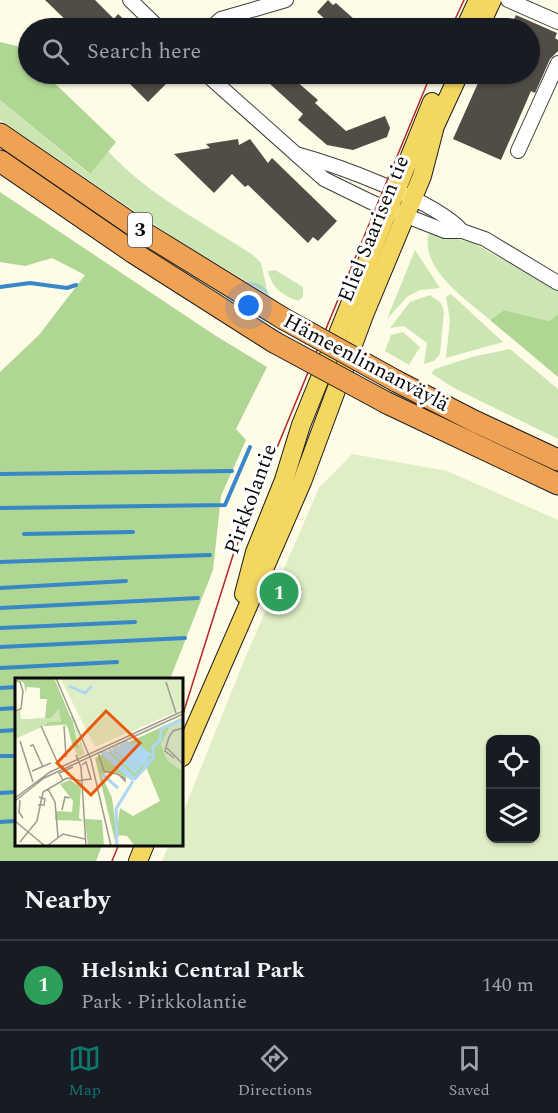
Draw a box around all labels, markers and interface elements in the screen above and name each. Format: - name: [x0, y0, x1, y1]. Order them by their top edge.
- search box: [18, 18, 540, 84]
- icon: search: [39, 35, 72, 68]
- text: Search here: [87, 35, 201, 68]
- street label: Eliel Saarisen tie: [330, 151, 418, 307]
- road number: 3: [128, 213, 152, 247]
- your location: [234, 291, 263, 320]
- street label: Hämeenlinnanväylä: [277, 306, 455, 421]
- street label: Pirkkolantie: [216, 439, 286, 559]
- pin: 1: [260, 570, 298, 614]
- inset map: [15, 678, 183, 846]
- map controls: [486, 735, 540, 843]
- button: locate: [486, 735, 540, 789]
- button: layers: [486, 789, 540, 843]
- text: Nearby: [24, 880, 110, 920]
- text: Helsinki Central Park: [81, 954, 305, 987]
- text: 1: [38, 970, 49, 1000]
- text: 140 m: [482, 970, 534, 1000]
- text: Park · Pirkkolantie: [81, 987, 247, 1017]
- tab: Map: [68, 1042, 101, 1102]
- tab: Directions: [238, 1042, 312, 1102]
- tab: Saved: [449, 1042, 490, 1102]

